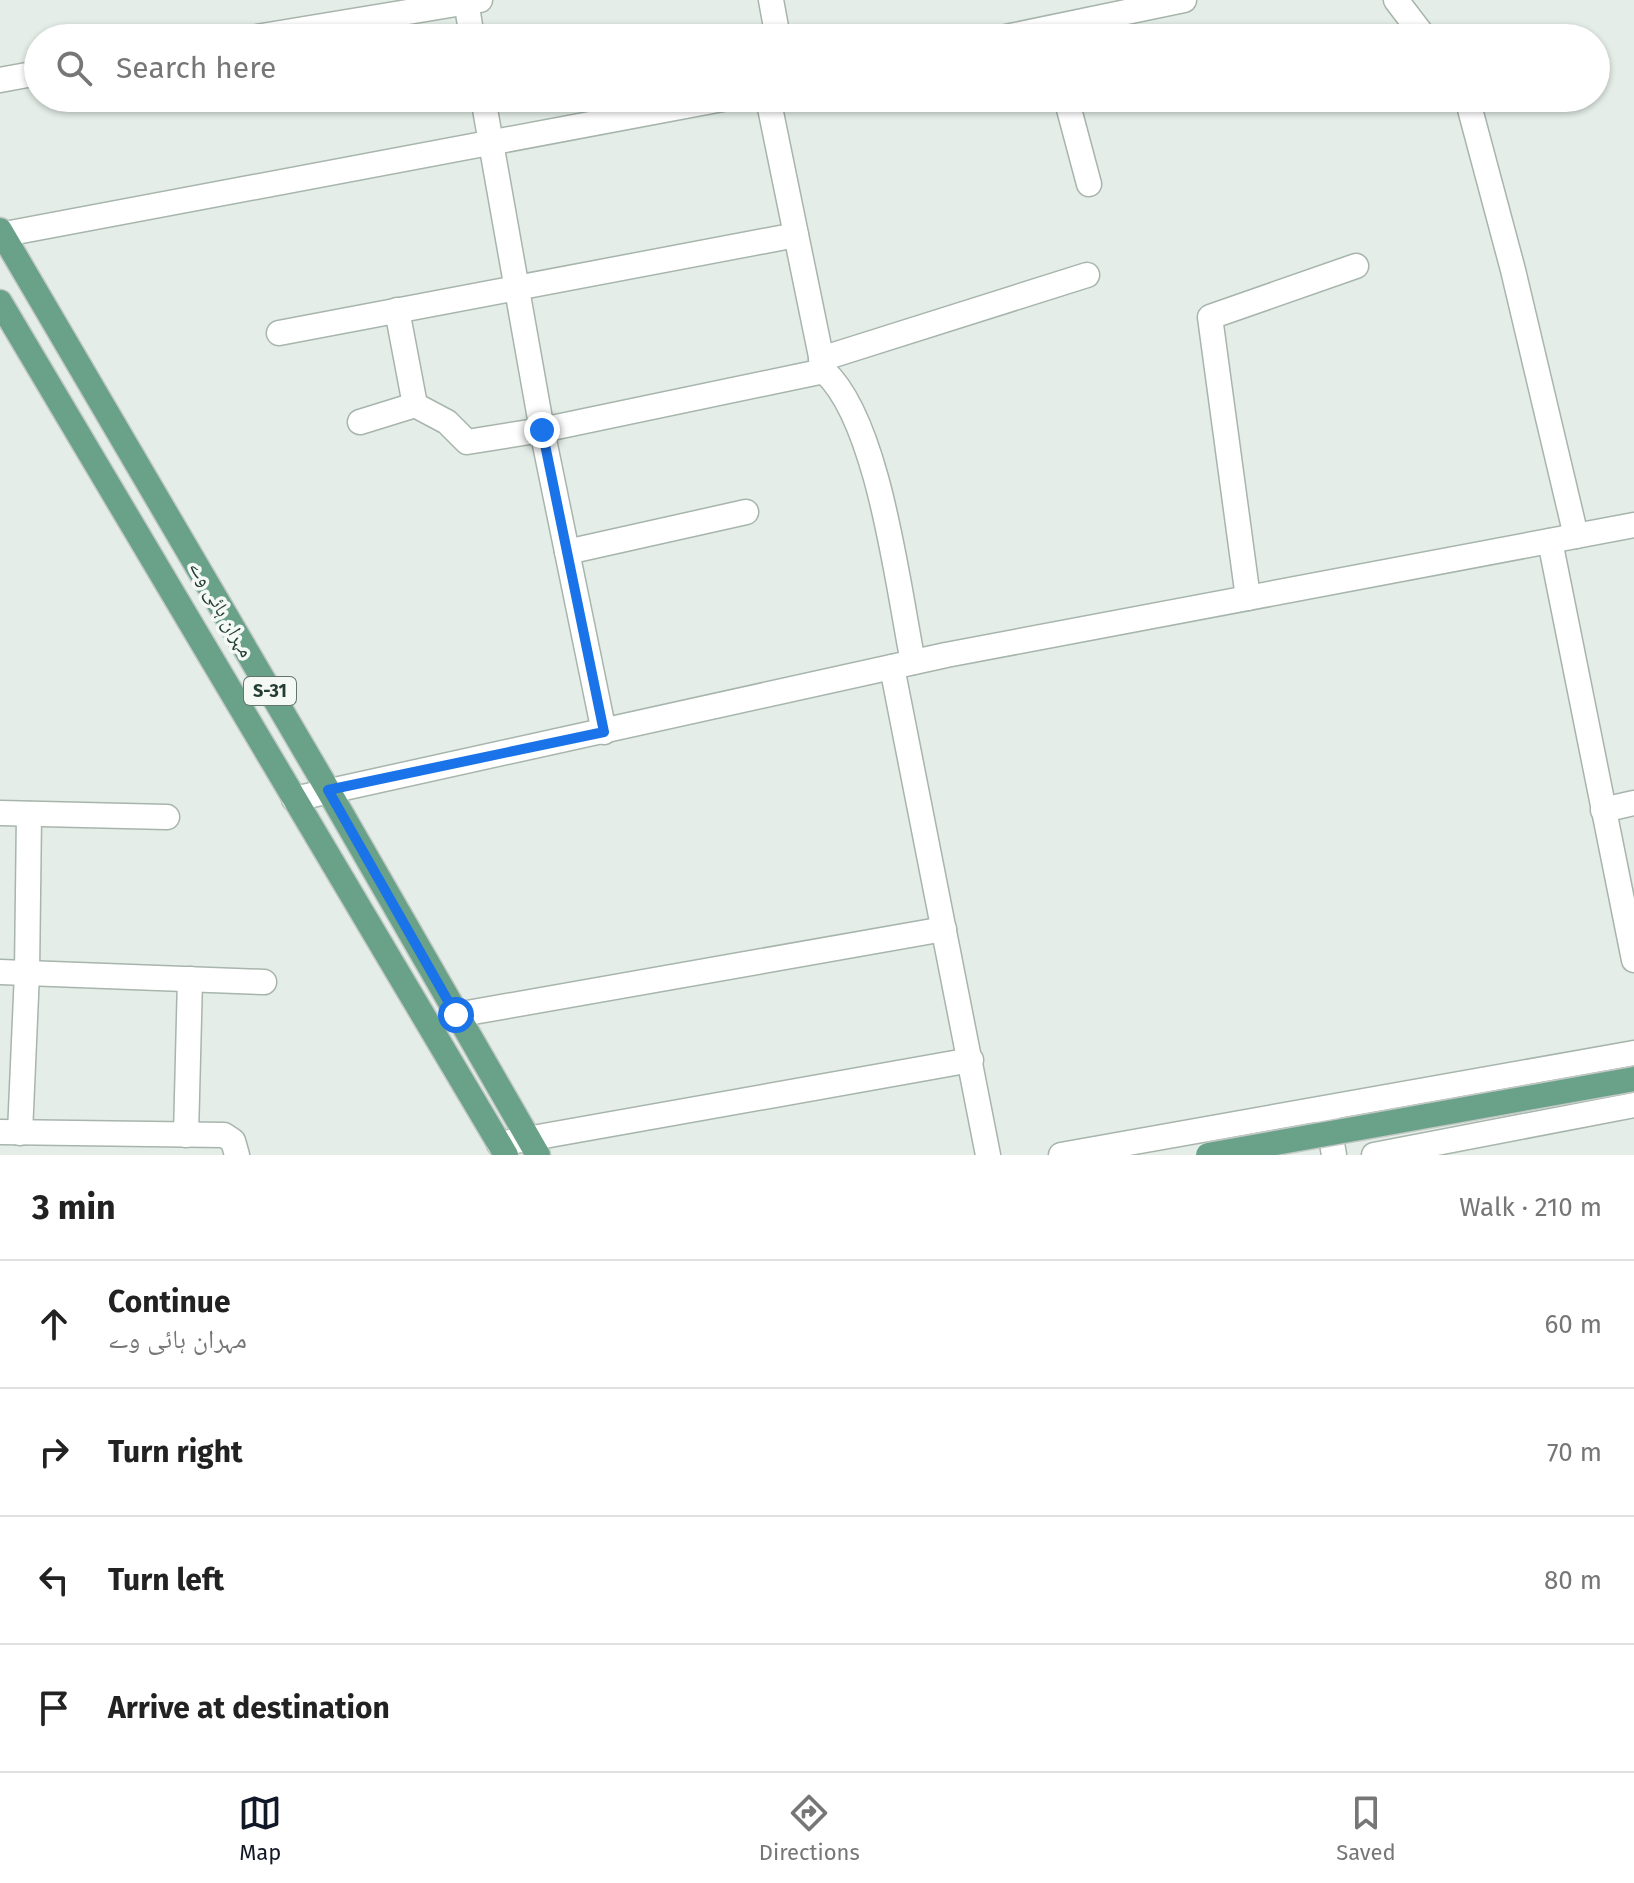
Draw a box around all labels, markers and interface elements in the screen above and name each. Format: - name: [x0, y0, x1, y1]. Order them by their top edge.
- search box: [24, 24, 1610, 112]
- icon: search: [52, 46, 96, 90]
- text: Search here: [116, 50, 276, 86]
- route end: [524, 412, 560, 448]
- street label: مہران ہائی وے: [185, 557, 259, 661]
- road number: S-31: [244, 677, 296, 705]
- route start: [438, 997, 474, 1033]
- text: 3 min: [32, 1187, 116, 1228]
- text: Walk · 210 m: [1459, 1192, 1602, 1223]
- text: Continue: [108, 1284, 231, 1320]
- icon: ahead: [32, 1302, 76, 1346]
- text: 60 m: [1544, 1309, 1602, 1340]
- text: مہران ہائی وے: [108, 1324, 247, 1355]
- icon: right: [32, 1430, 76, 1474]
- text: Turn right: [108, 1434, 243, 1470]
- text: 70 m: [1547, 1437, 1602, 1468]
- icon: left: [32, 1558, 76, 1602]
- text: Turn left: [108, 1562, 224, 1598]
- text: 80 m: [1544, 1565, 1602, 1596]
- icon: arrive: [32, 1686, 76, 1730]
- text: Arrive at destination: [108, 1690, 390, 1726]
- tab: Map: [238, 1791, 282, 1866]
- tab: Directions: [759, 1791, 860, 1866]
- tab: Saved: [1336, 1791, 1396, 1866]

